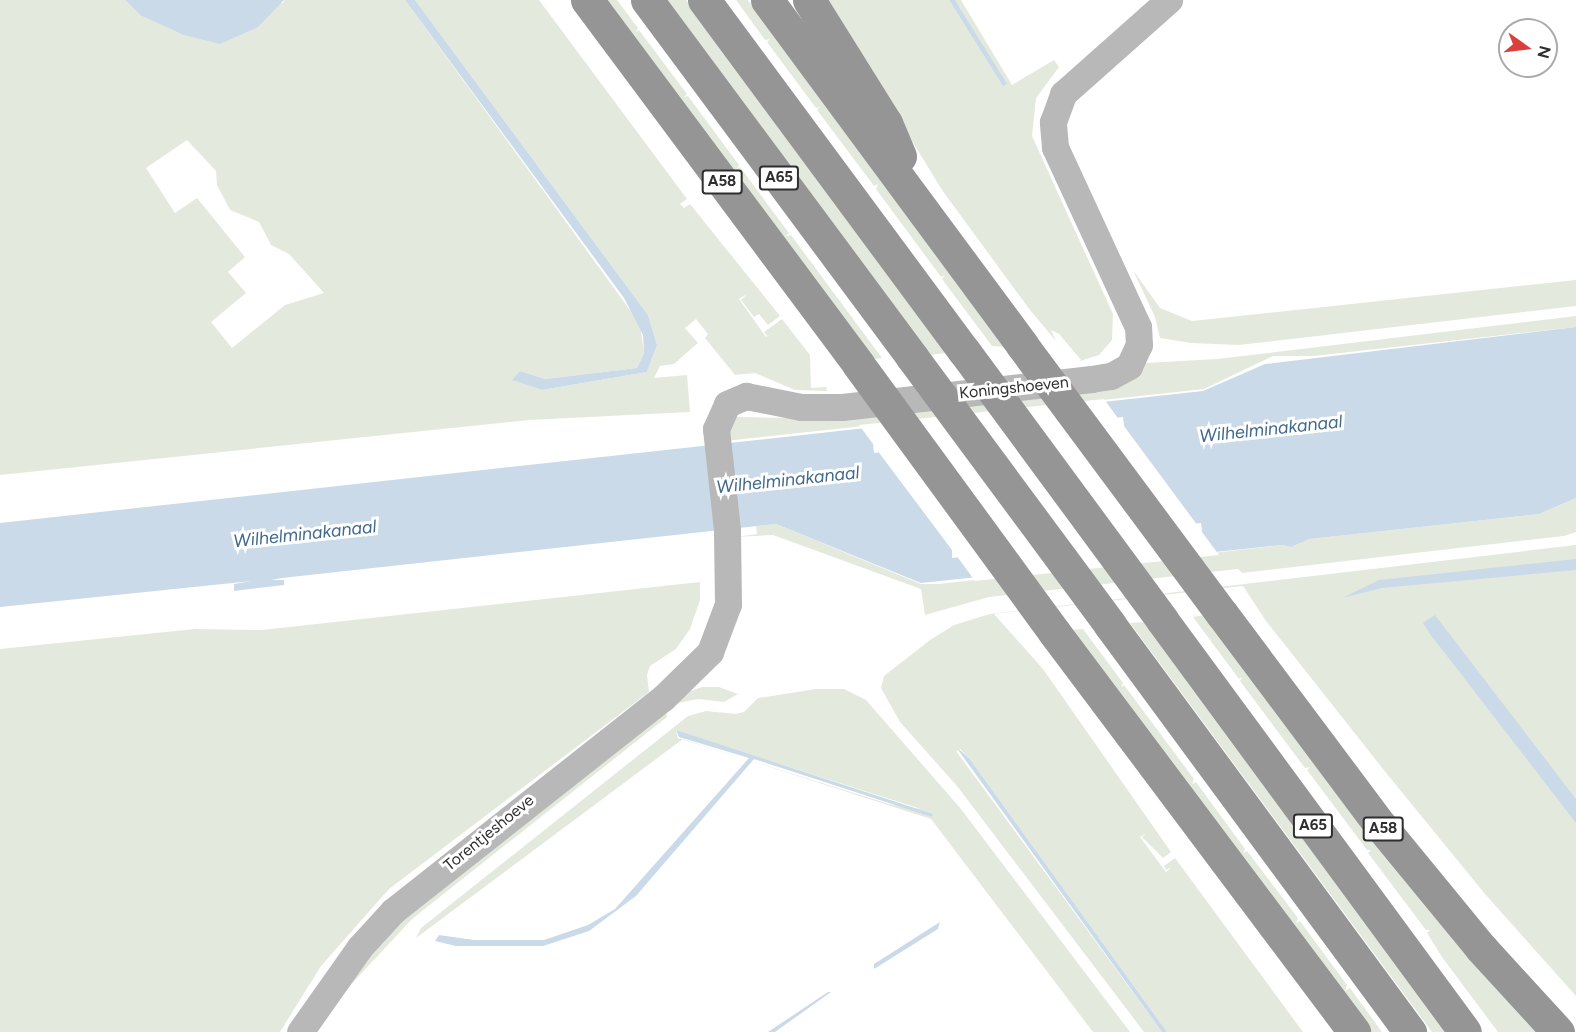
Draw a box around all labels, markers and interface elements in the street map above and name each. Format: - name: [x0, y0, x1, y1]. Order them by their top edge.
- north arrow: [1498, 18, 1558, 78]
- text: N: [1533, 44, 1555, 60]
- road number: A65: [758, 166, 800, 190]
- road number: A58: [701, 170, 743, 194]
- street label: Koningshoeven: [958, 373, 1070, 403]
- water label: Wilhelminakanaal: [1198, 411, 1344, 447]
- water label: Wilhelminakanaal: [715, 462, 861, 498]
- water label: Wilhelminakanaal: [232, 516, 378, 552]
- street label: Torentjeshoeve: [440, 791, 538, 875]
- road number: A65: [1292, 814, 1334, 838]
- road number: A58: [1362, 817, 1404, 841]

